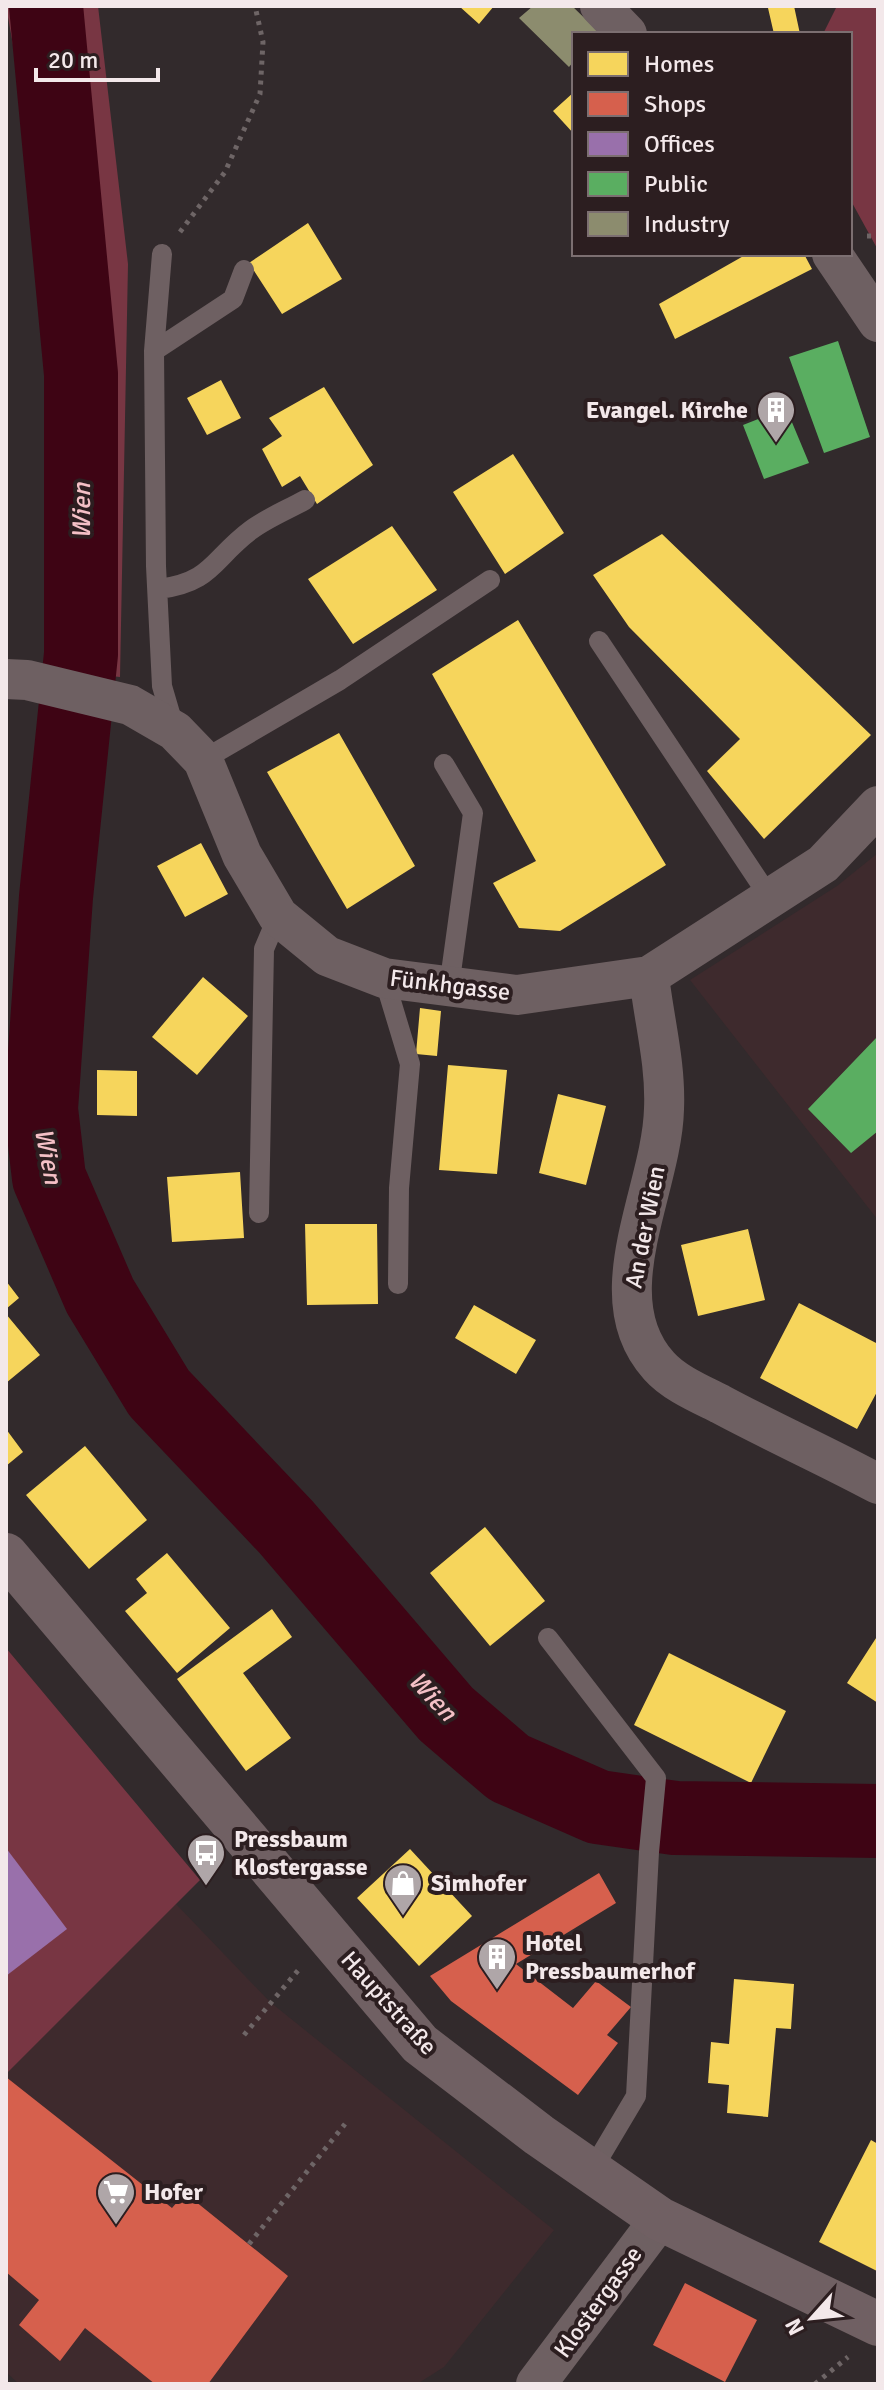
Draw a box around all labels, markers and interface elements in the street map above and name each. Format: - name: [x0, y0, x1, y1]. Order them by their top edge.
- scale bar: [36, 32, 158, 82]
- legend: [572, 32, 852, 256]
- text: 20 m: [48, 45, 98, 75]
- text: Homes: [644, 49, 714, 79]
- text: Shops: [644, 89, 706, 119]
- text: Offices: [644, 129, 715, 159]
- text: Public: [644, 169, 708, 199]
- text: Industry: [644, 209, 730, 239]
- building icon: Evangel. Kirche: [755, 389, 797, 444]
- place label: Evangel. Kirche: [586, 395, 748, 425]
- water label: Wien: [66, 482, 98, 539]
- street label: Fünkhgasse: [388, 963, 512, 1007]
- water label: Wien: [27, 1125, 69, 1188]
- street label: An der Wien: [618, 1163, 672, 1291]
- water label: Wien: [401, 1665, 464, 1729]
- place label: Pressbaum Klostergasse: [234, 1824, 368, 1882]
- bus stop icon: Pressbaum Klostergasse: [185, 1832, 227, 1887]
- shop icon: Simhofer: [382, 1862, 424, 1917]
- place label: Simhofer: [431, 1868, 527, 1898]
- place label: Hotel Pressbaumerhof: [525, 1928, 696, 1986]
- building icon: Hotel Pressbaumerhof: [476, 1936, 518, 1991]
- street label: Hauptstraße: [335, 1945, 443, 2061]
- supermarket icon: Hofer: [95, 2171, 137, 2226]
- place label: Hofer: [144, 2177, 203, 2207]
- street label: Klostergasse: [547, 2240, 649, 2364]
- north arrow: [772, 2278, 852, 2358]
- text: N: [779, 2314, 810, 2340]

